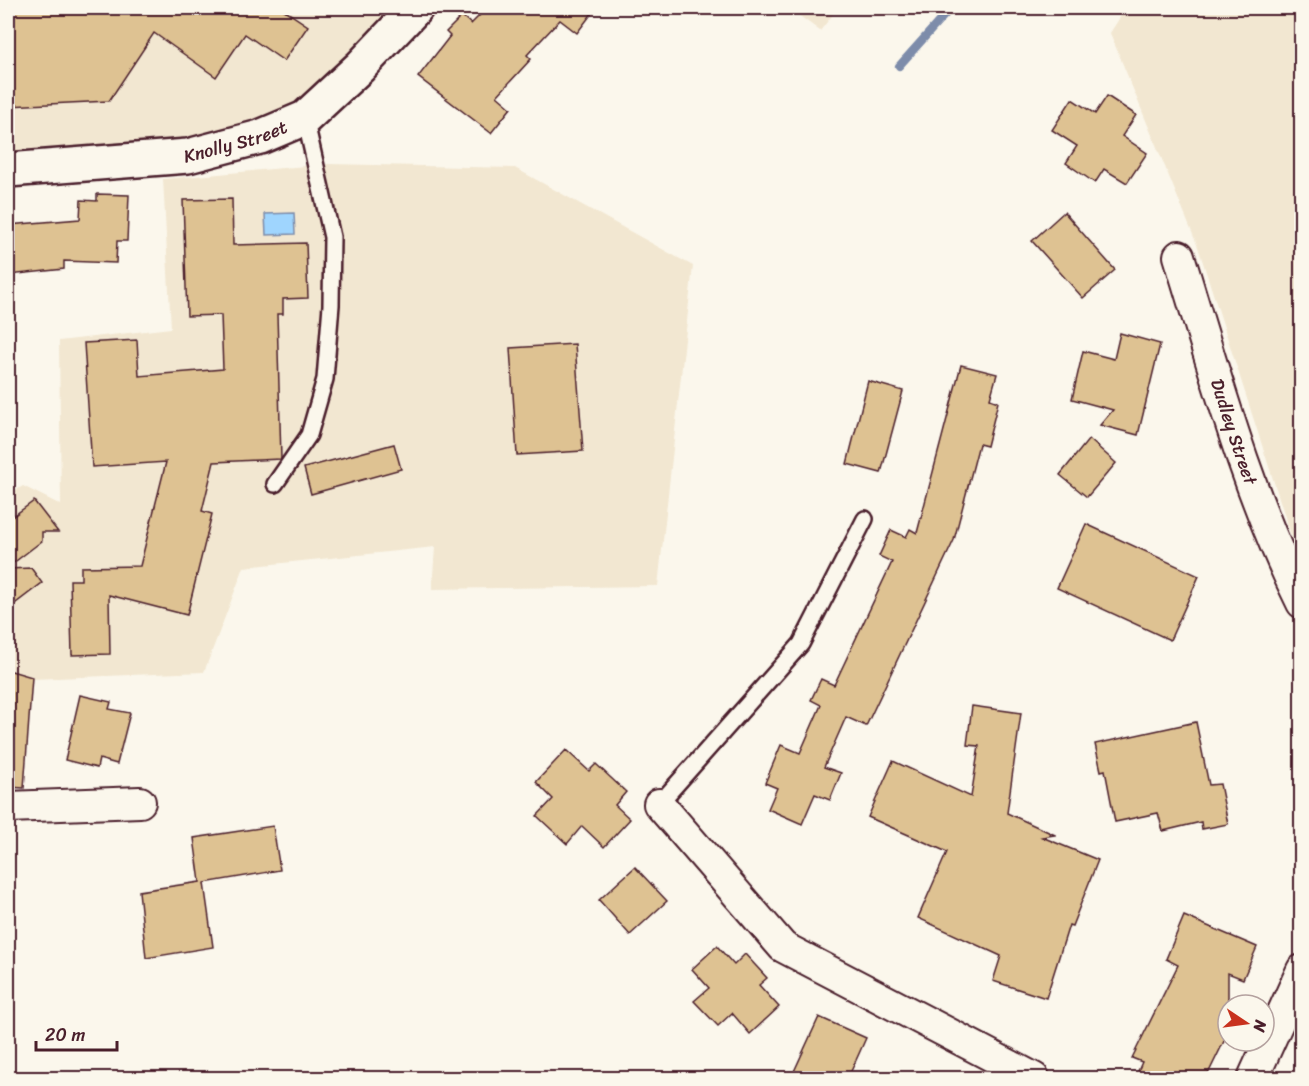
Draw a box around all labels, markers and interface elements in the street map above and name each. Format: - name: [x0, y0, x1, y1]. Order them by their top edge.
- street label: Knolly Street: [180, 111, 293, 173]
- street label: Dudley Street: [1201, 375, 1267, 490]
- north arrow: [1216, 993, 1276, 1053]
- scale bar: [36, 1014, 117, 1052]
- text: N: [1245, 1017, 1276, 1036]
- text: 20 m: [45, 1019, 85, 1051]

